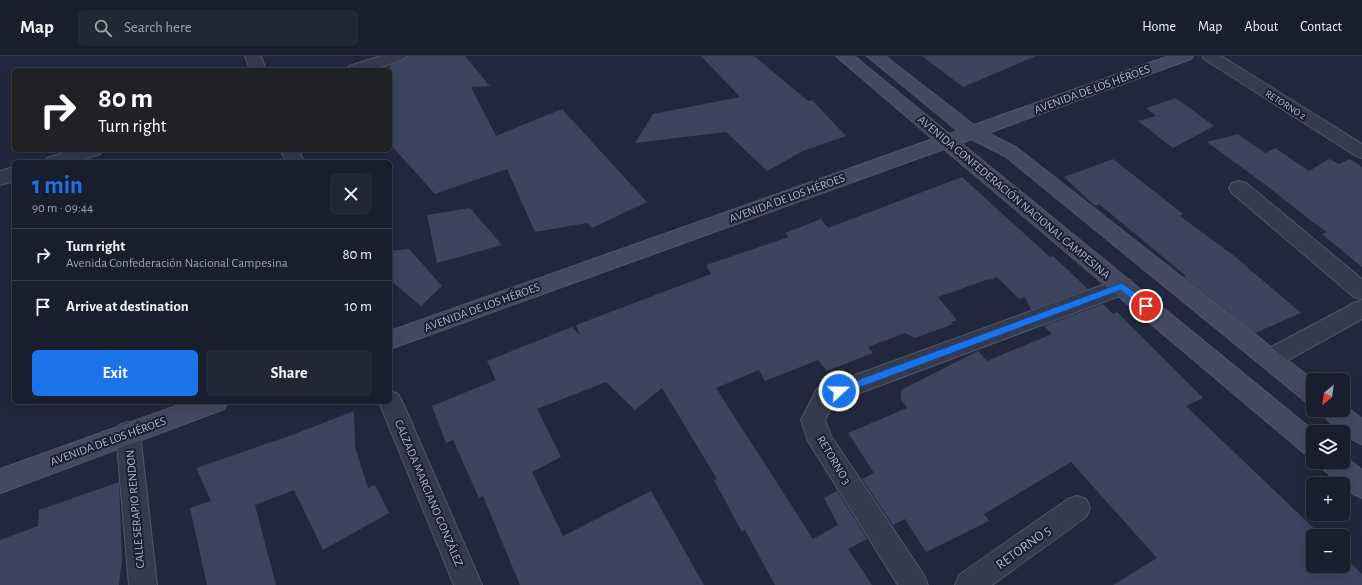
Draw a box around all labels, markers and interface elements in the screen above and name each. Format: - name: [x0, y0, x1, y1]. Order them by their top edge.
- search box: [78, 10, 358, 46]
- icon: search: [92, 17, 114, 39]
- text: Map: [20, 18, 54, 37]
- text: Search here: [124, 20, 192, 35]
- text: Home: [1142, 20, 1176, 34]
- text: Map: [1198, 20, 1222, 34]
- text: About: [1244, 20, 1278, 34]
- text: Contact: [1300, 20, 1342, 34]
- street label: AVENIDA DE LOS HÉROES: [1032, 61, 1152, 116]
- icon: right: [32, 84, 84, 136]
- text: 80 m: [98, 85, 153, 113]
- street label: RETORNO 2: [1263, 88, 1308, 122]
- street label: AVENIDA CONFEDERACIÓN NACIONAL CAMPESINA: [916, 112, 1113, 281]
- text: Turn right: [98, 118, 167, 136]
- street label: AVENIDA DE LOS HÉROES: [727, 170, 847, 225]
- button: close: [330, 173, 372, 215]
- text: 1 min: [32, 174, 83, 198]
- text: 90 m · 09:44: [32, 202, 93, 215]
- text: Turn right: [66, 239, 125, 254]
- icon: right: [32, 244, 54, 266]
- text: 80 m: [342, 247, 372, 262]
- text: Avenida Confederación Nacional Campesina: [66, 257, 288, 270]
- street label: AVENIDA DE LOS HÉROES: [422, 279, 542, 334]
- pin: [1129, 289, 1163, 323]
- icon: arrive: [1135, 295, 1157, 317]
- icon: arrive: [32, 296, 54, 318]
- text: Arrive at destination: [66, 299, 189, 314]
- text: 10 m: [344, 299, 372, 314]
- button: Exit: [32, 350, 198, 396]
- button: Share: [206, 350, 372, 396]
- position arrow: [818, 370, 860, 412]
- north arrow: [1306, 373, 1350, 417]
- map controls: [1306, 373, 1350, 573]
- street label: AVENIDA DE LOS HÉROES: [48, 413, 168, 468]
- street label: CALZADA MARCIANO GONZÁLEZ: [393, 417, 466, 568]
- button: layers: [1306, 425, 1350, 469]
- street label: RETORNO 3: [815, 433, 853, 487]
- street label: CALLE SERAPIO RENDON: [124, 449, 146, 569]
- button: +: [1306, 477, 1350, 521]
- street label: RETORNO 5: [994, 523, 1054, 572]
- button: −: [1306, 529, 1350, 573]

